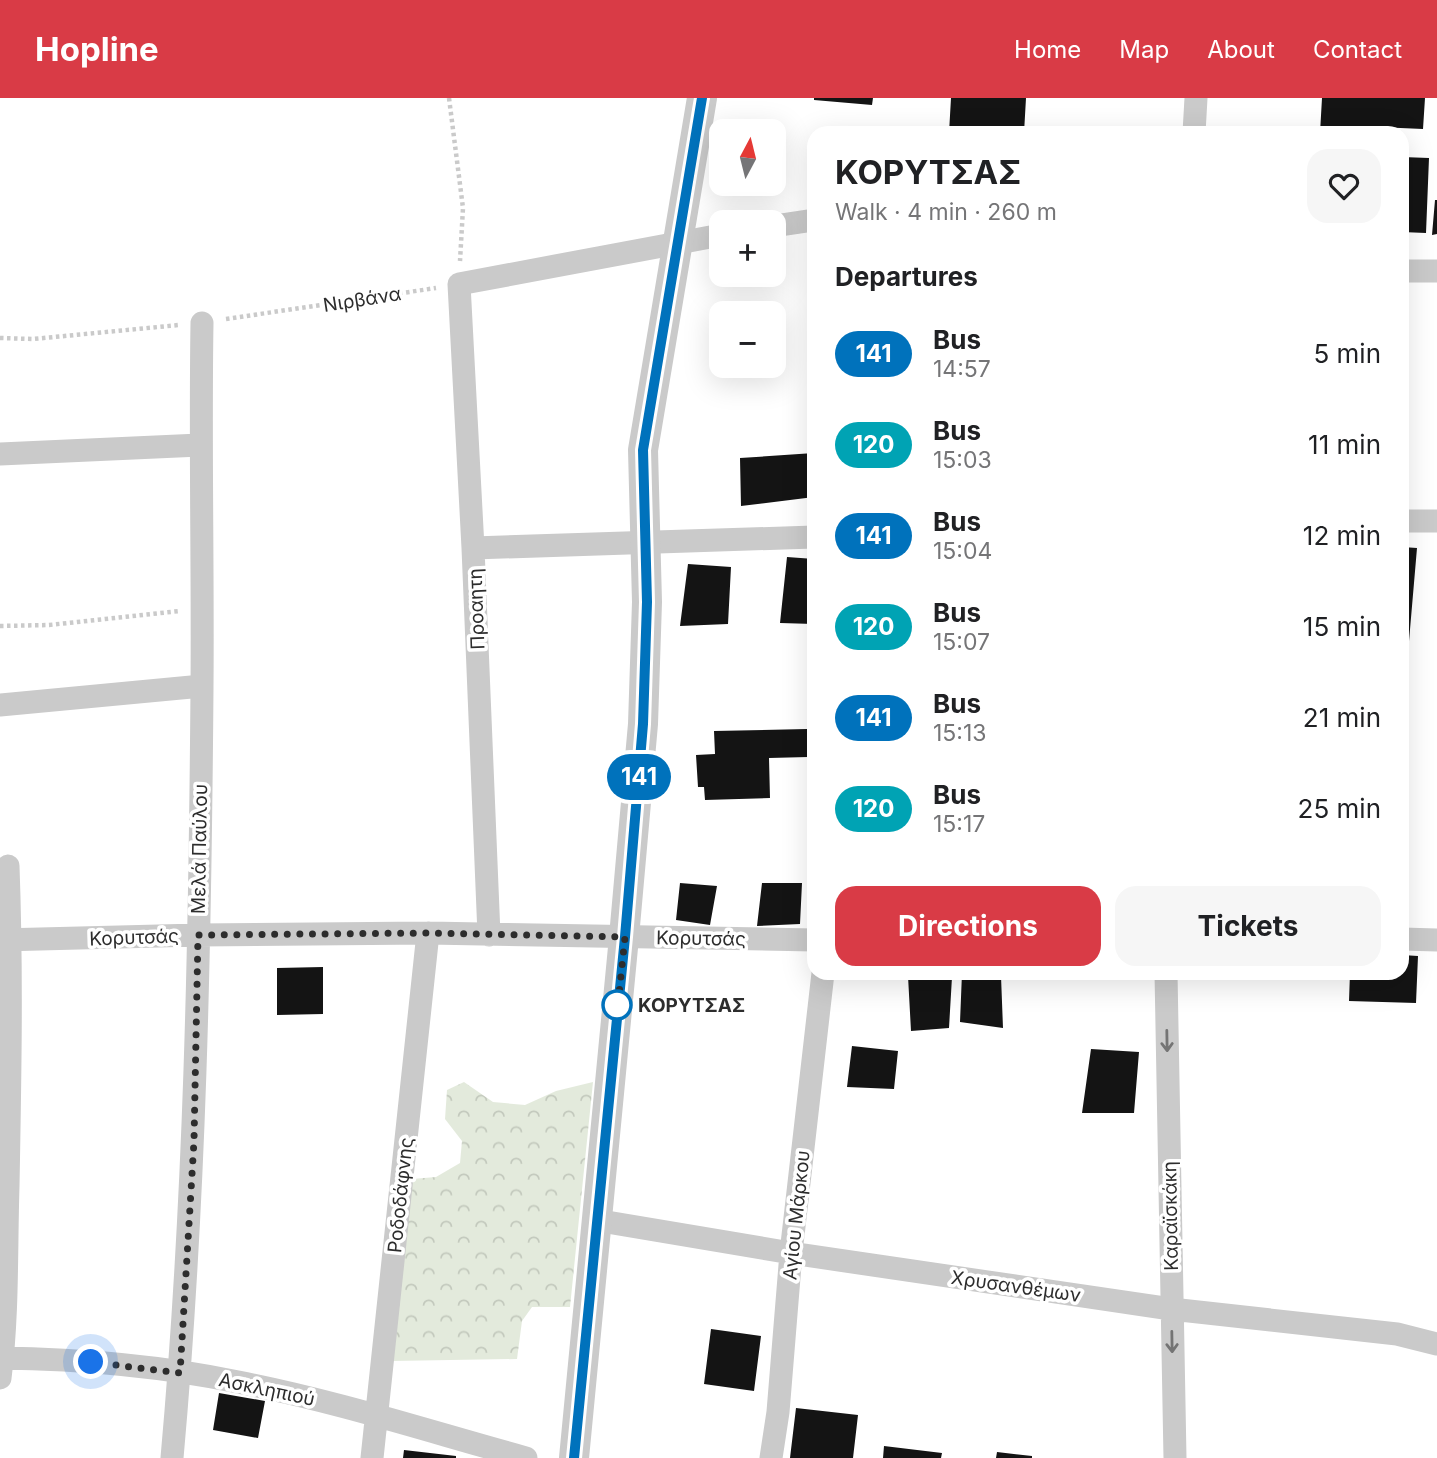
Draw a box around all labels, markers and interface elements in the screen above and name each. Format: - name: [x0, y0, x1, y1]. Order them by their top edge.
- text: Hopline: [35, 29, 159, 69]
- text: Home: [1014, 35, 1081, 64]
- text: Map: [1119, 35, 1169, 64]
- text: About: [1207, 35, 1275, 64]
- text: Contact: [1313, 35, 1402, 64]
- north arrow: [709, 119, 786, 196]
- map controls: [709, 119, 786, 378]
- button: heart: [1307, 149, 1381, 223]
- text: ΚΟΡΥΤΣΑΣ: [835, 152, 1021, 192]
- text: Walk · 4 min · 260 m: [835, 198, 1057, 226]
- button: +: [709, 210, 786, 287]
- text: Departures: [835, 261, 978, 292]
- street label: Νιρβάνα: [322, 282, 403, 317]
- button: −: [709, 301, 786, 378]
- text: Bus: [933, 324, 981, 355]
- text: 5 min: [1313, 338, 1381, 369]
- text: 141: [855, 339, 892, 368]
- text: 14:57: [933, 355, 991, 383]
- text: Bus: [933, 415, 981, 446]
- text: 11 min: [1308, 429, 1381, 460]
- text: 120: [853, 430, 894, 459]
- text: 15:03: [933, 446, 992, 474]
- text: Bus: [933, 506, 981, 537]
- text: 12 min: [1303, 520, 1381, 551]
- text: 141: [855, 521, 892, 550]
- text: 15:04: [933, 537, 992, 565]
- street label: Προαητη: [464, 568, 489, 650]
- text: Bus: [933, 597, 981, 628]
- text: 15 min: [1303, 611, 1381, 642]
- text: 120: [853, 612, 894, 641]
- text: 15:07: [933, 628, 990, 656]
- text: Bus: [933, 688, 981, 719]
- text: 21 min: [1303, 702, 1381, 733]
- text: 141: [855, 703, 892, 732]
- text: 15:13: [933, 719, 987, 747]
- line badge: 141: [599, 754, 679, 800]
- text: 141: [621, 762, 657, 791]
- text: Bus: [933, 779, 981, 810]
- street label: Μελά Παύλου: [187, 784, 212, 914]
- text: 25 min: [1298, 793, 1381, 824]
- text: 120: [853, 794, 894, 823]
- text: 15:17: [933, 810, 985, 838]
- button: Directions: [835, 886, 1101, 966]
- button: Tickets: [1115, 886, 1381, 966]
- street label: Κορυτσάς: [89, 924, 179, 951]
- street label: Κορυτσάς: [656, 926, 746, 951]
- marker: ΚΟΡΥΤΣΑΣ: [602, 990, 632, 1020]
- place label: ΚΟΡΥΤΣΑΣ: [638, 994, 745, 1017]
- one-way arrow: [1160, 1029, 1174, 1052]
- street label: Ροδοδάφνης: [383, 1136, 418, 1254]
- street label: Αγίου Μάρκου: [778, 1149, 815, 1281]
- street label: Καραϊσκάκη: [1158, 1161, 1183, 1271]
- street label: Χρυσανθέμων: [950, 1266, 1082, 1307]
- one-way arrow: [1165, 1330, 1178, 1353]
- your location: [73, 1344, 108, 1379]
- street label: Ασκληπιού: [217, 1368, 317, 1411]

